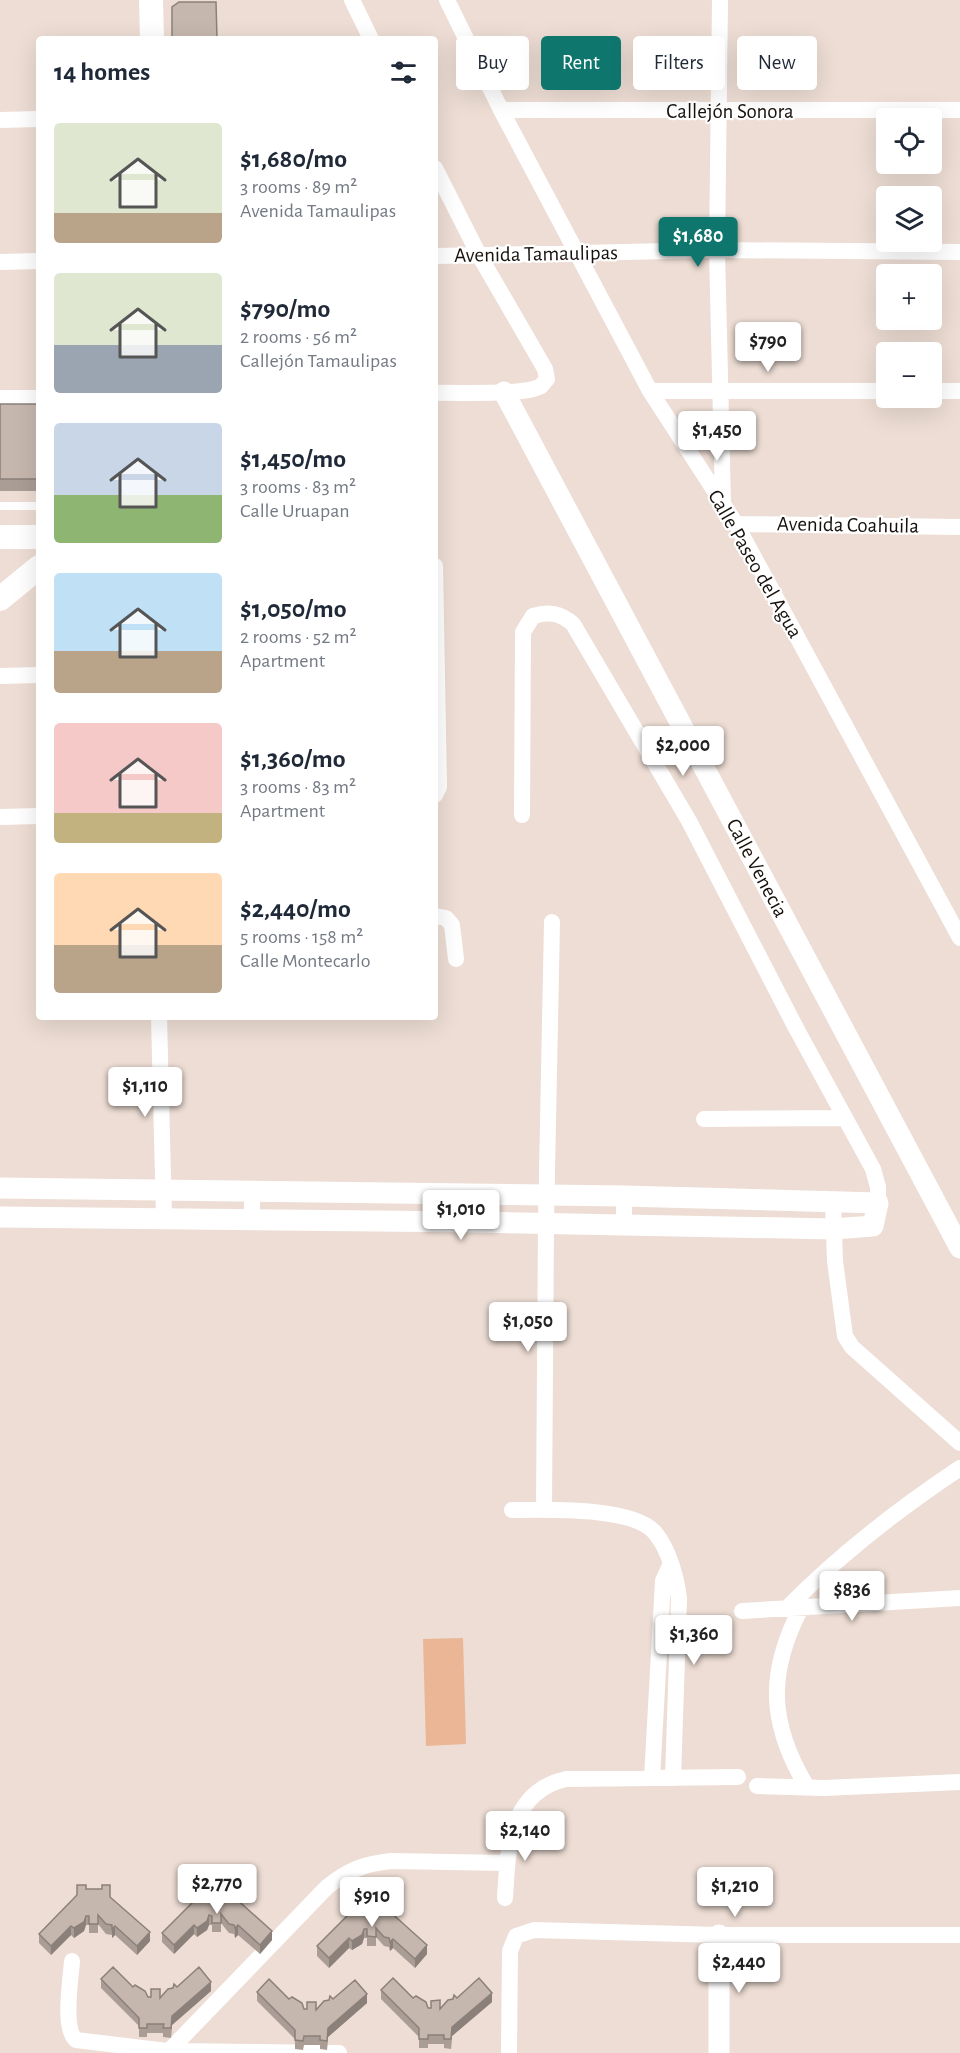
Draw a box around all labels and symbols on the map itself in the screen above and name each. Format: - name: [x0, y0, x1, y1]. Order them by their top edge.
- street label: Callejón Sonora: [666, 101, 794, 122]
- pin: $1,680: [649, 217, 747, 268]
- street label: Avenida Tamaulipas: [454, 242, 618, 266]
- pin: $790: [732, 322, 804, 373]
- pin: $1,450: [668, 411, 766, 462]
- street label: Calle Paseo del Agua: [704, 486, 806, 642]
- street label: Avenida Coahuila: [777, 513, 920, 537]
- pin: $2,000: [634, 726, 732, 777]
- street label: Calle Venecia: [722, 815, 792, 921]
- pin: $1,110: [96, 1067, 194, 1118]
- pin: $1,010: [412, 1190, 510, 1241]
- pin: $1,050: [479, 1302, 577, 1353]
- pin: $836: [816, 1571, 888, 1622]
- pin: $1,360: [645, 1615, 743, 1666]
- pin: $2,140: [476, 1811, 574, 1862]
- pin: $2,770: [168, 1864, 266, 1915]
- pin: $1,210: [686, 1867, 784, 1918]
- pin: $910: [336, 1877, 408, 1928]
- pin: $2,440: [690, 1943, 788, 1994]

